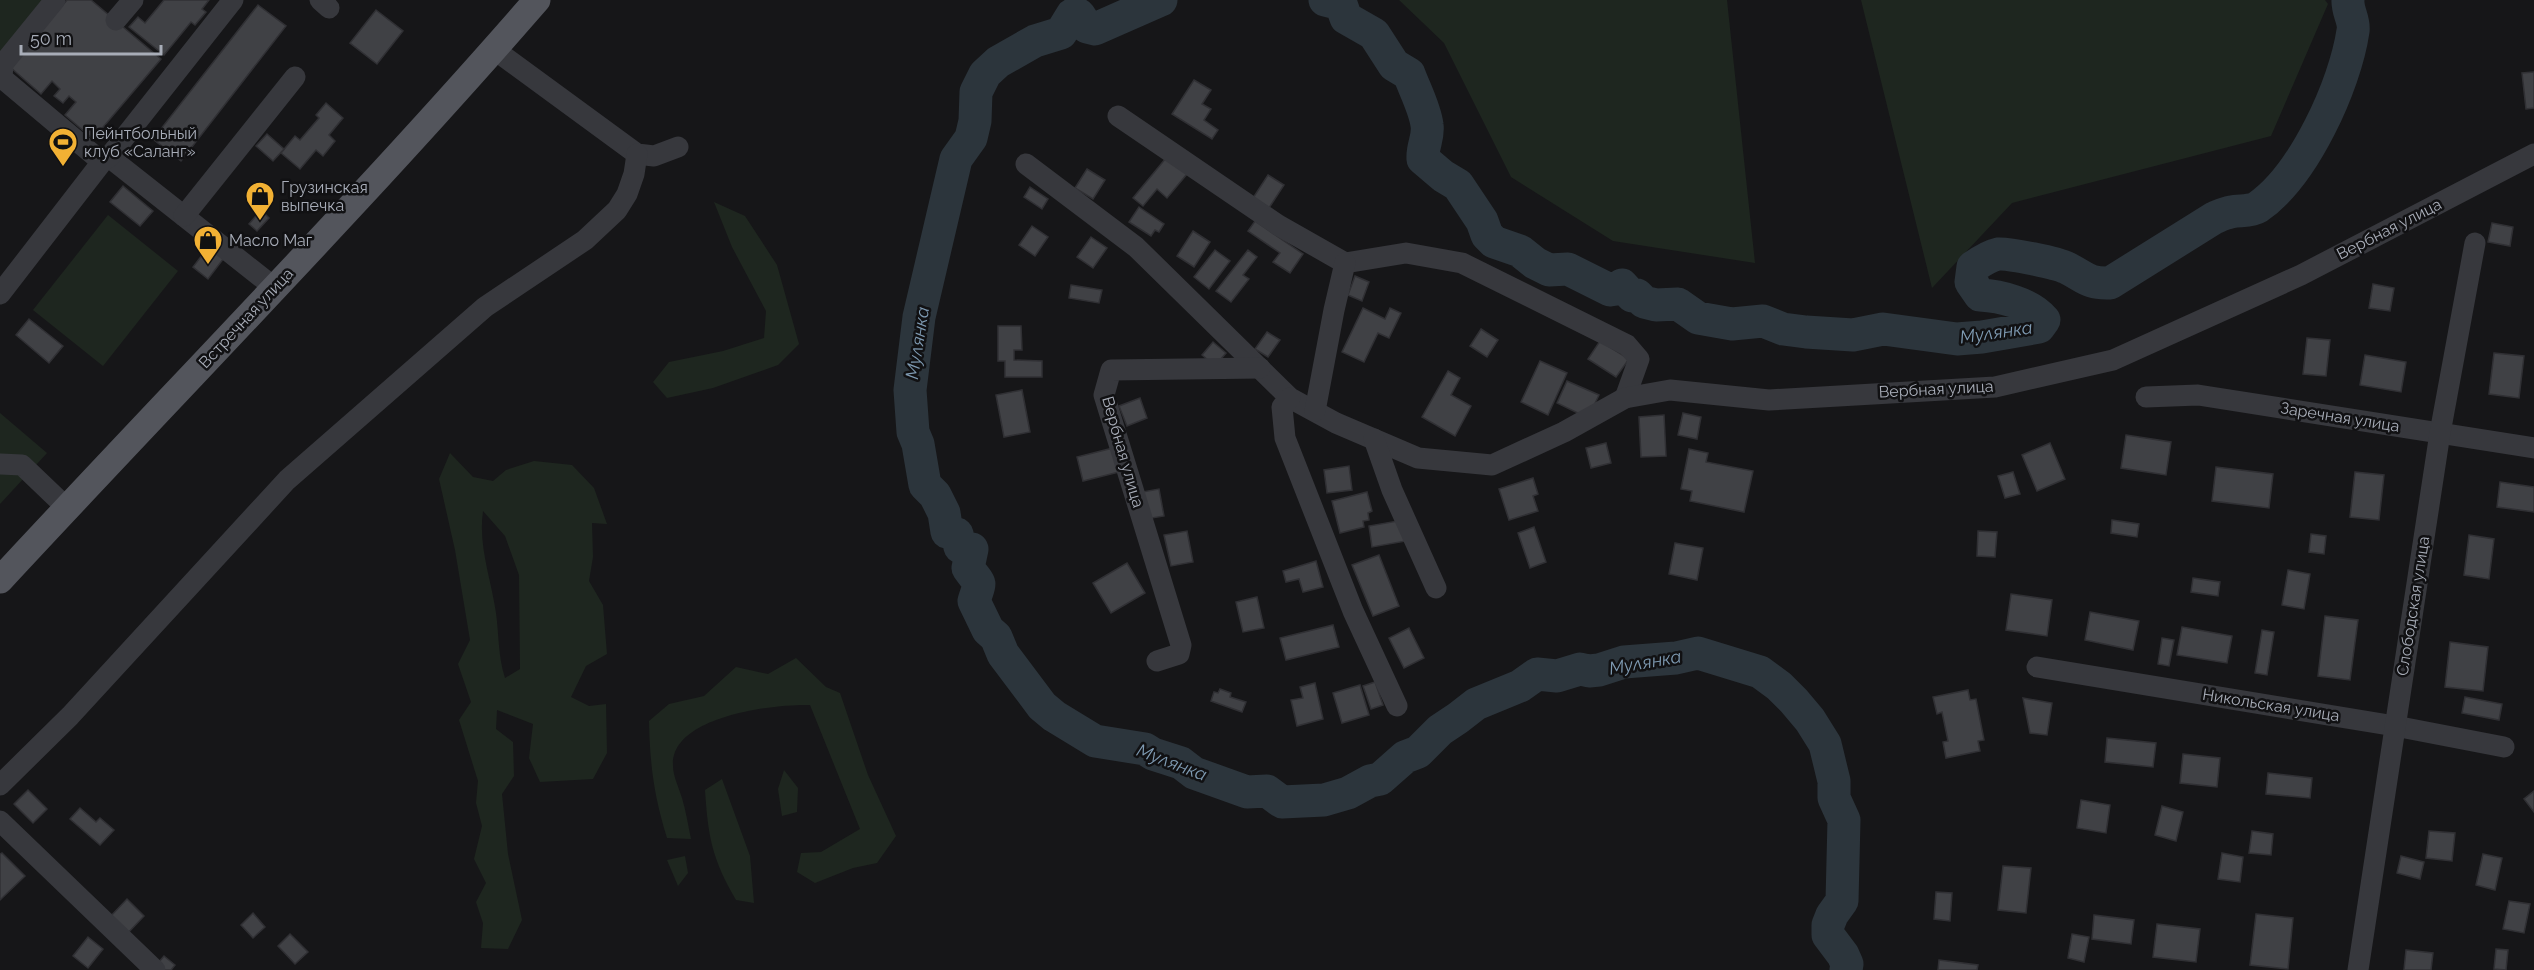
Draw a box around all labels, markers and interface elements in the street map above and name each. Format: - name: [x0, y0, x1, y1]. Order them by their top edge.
- scale bar: [21, 18, 160, 56]
- text: 50 m: [30, 28, 72, 49]
- place label: Пейнтбольный клуб «Саланг»: [84, 124, 197, 161]
- sports icon: Пейнтбольный клуб «Саланг»: [47, 126, 79, 168]
- place label: Грузинская выпечка: [281, 178, 368, 215]
- shop icon: Грузинская выпечка: [244, 180, 276, 222]
- street label: Вербная улица: [2333, 194, 2445, 264]
- shop icon: Масло Маг: [192, 224, 224, 266]
- place label: Масло Маг: [229, 231, 313, 250]
- street label: Встречная улица: [195, 264, 297, 372]
- water label: Мулянка: [901, 305, 933, 381]
- water label: Мулянка: [1958, 316, 2034, 347]
- street label: Вербная улица: [1878, 377, 1994, 401]
- street label: Вербная улица: [1098, 394, 1148, 510]
- street label: Заречная улица: [2279, 398, 2401, 436]
- street label: Слободская улица: [2393, 535, 2433, 677]
- water label: Мулянка: [1607, 645, 1683, 679]
- street label: Никольская улица: [2201, 685, 2341, 725]
- water label: Мулянка: [1134, 739, 1210, 785]

